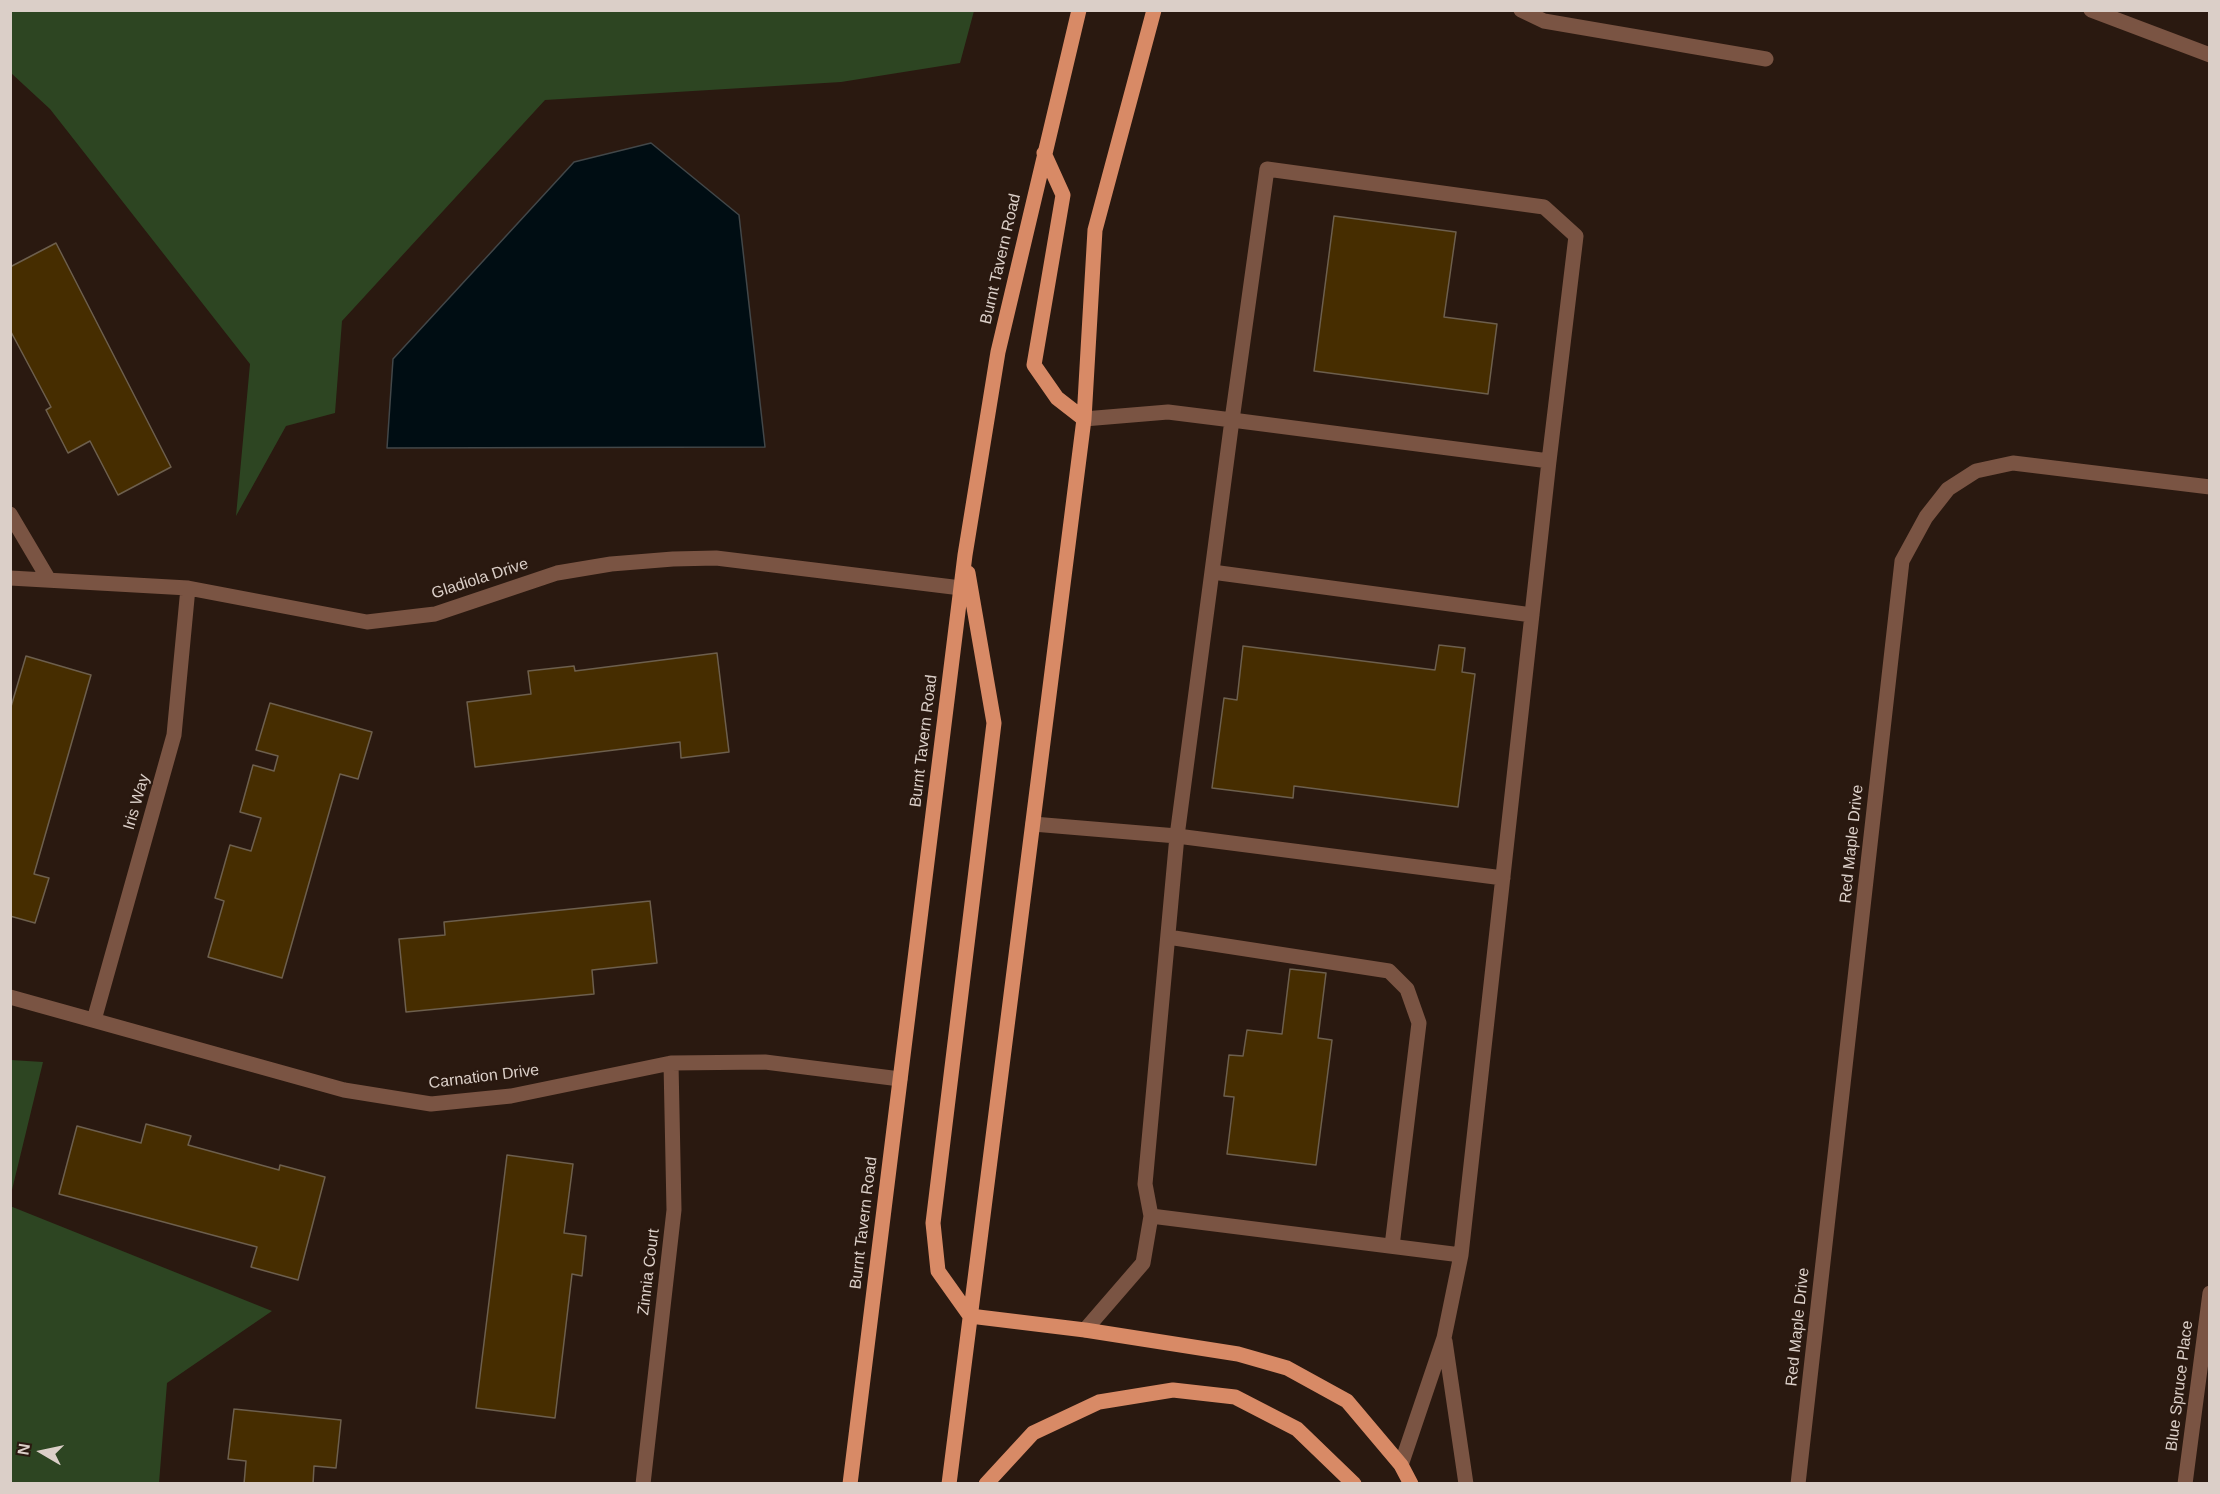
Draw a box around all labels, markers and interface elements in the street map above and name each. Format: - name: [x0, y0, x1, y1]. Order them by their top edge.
- street label: Burnt Tavern Road: [977, 192, 1025, 326]
- street label: Gladiola Drive: [429, 554, 531, 604]
- street label: Burnt Tavern Road: [906, 674, 942, 808]
- street label: Iris Way: [120, 772, 154, 832]
- street label: Red Maple Drive: [1836, 784, 1868, 904]
- street label: Carnation Drive: [428, 1061, 540, 1093]
- street label: Burnt Tavern Road: [846, 1156, 882, 1290]
- street label: Zinnia Court: [634, 1228, 664, 1316]
- street label: Red Maple Drive: [1782, 1267, 1814, 1387]
- street label: Blue Spruce Place: [2162, 1320, 2198, 1452]
- north arrow: [12, 1422, 72, 1482]
- text: N: [14, 1442, 33, 1456]

